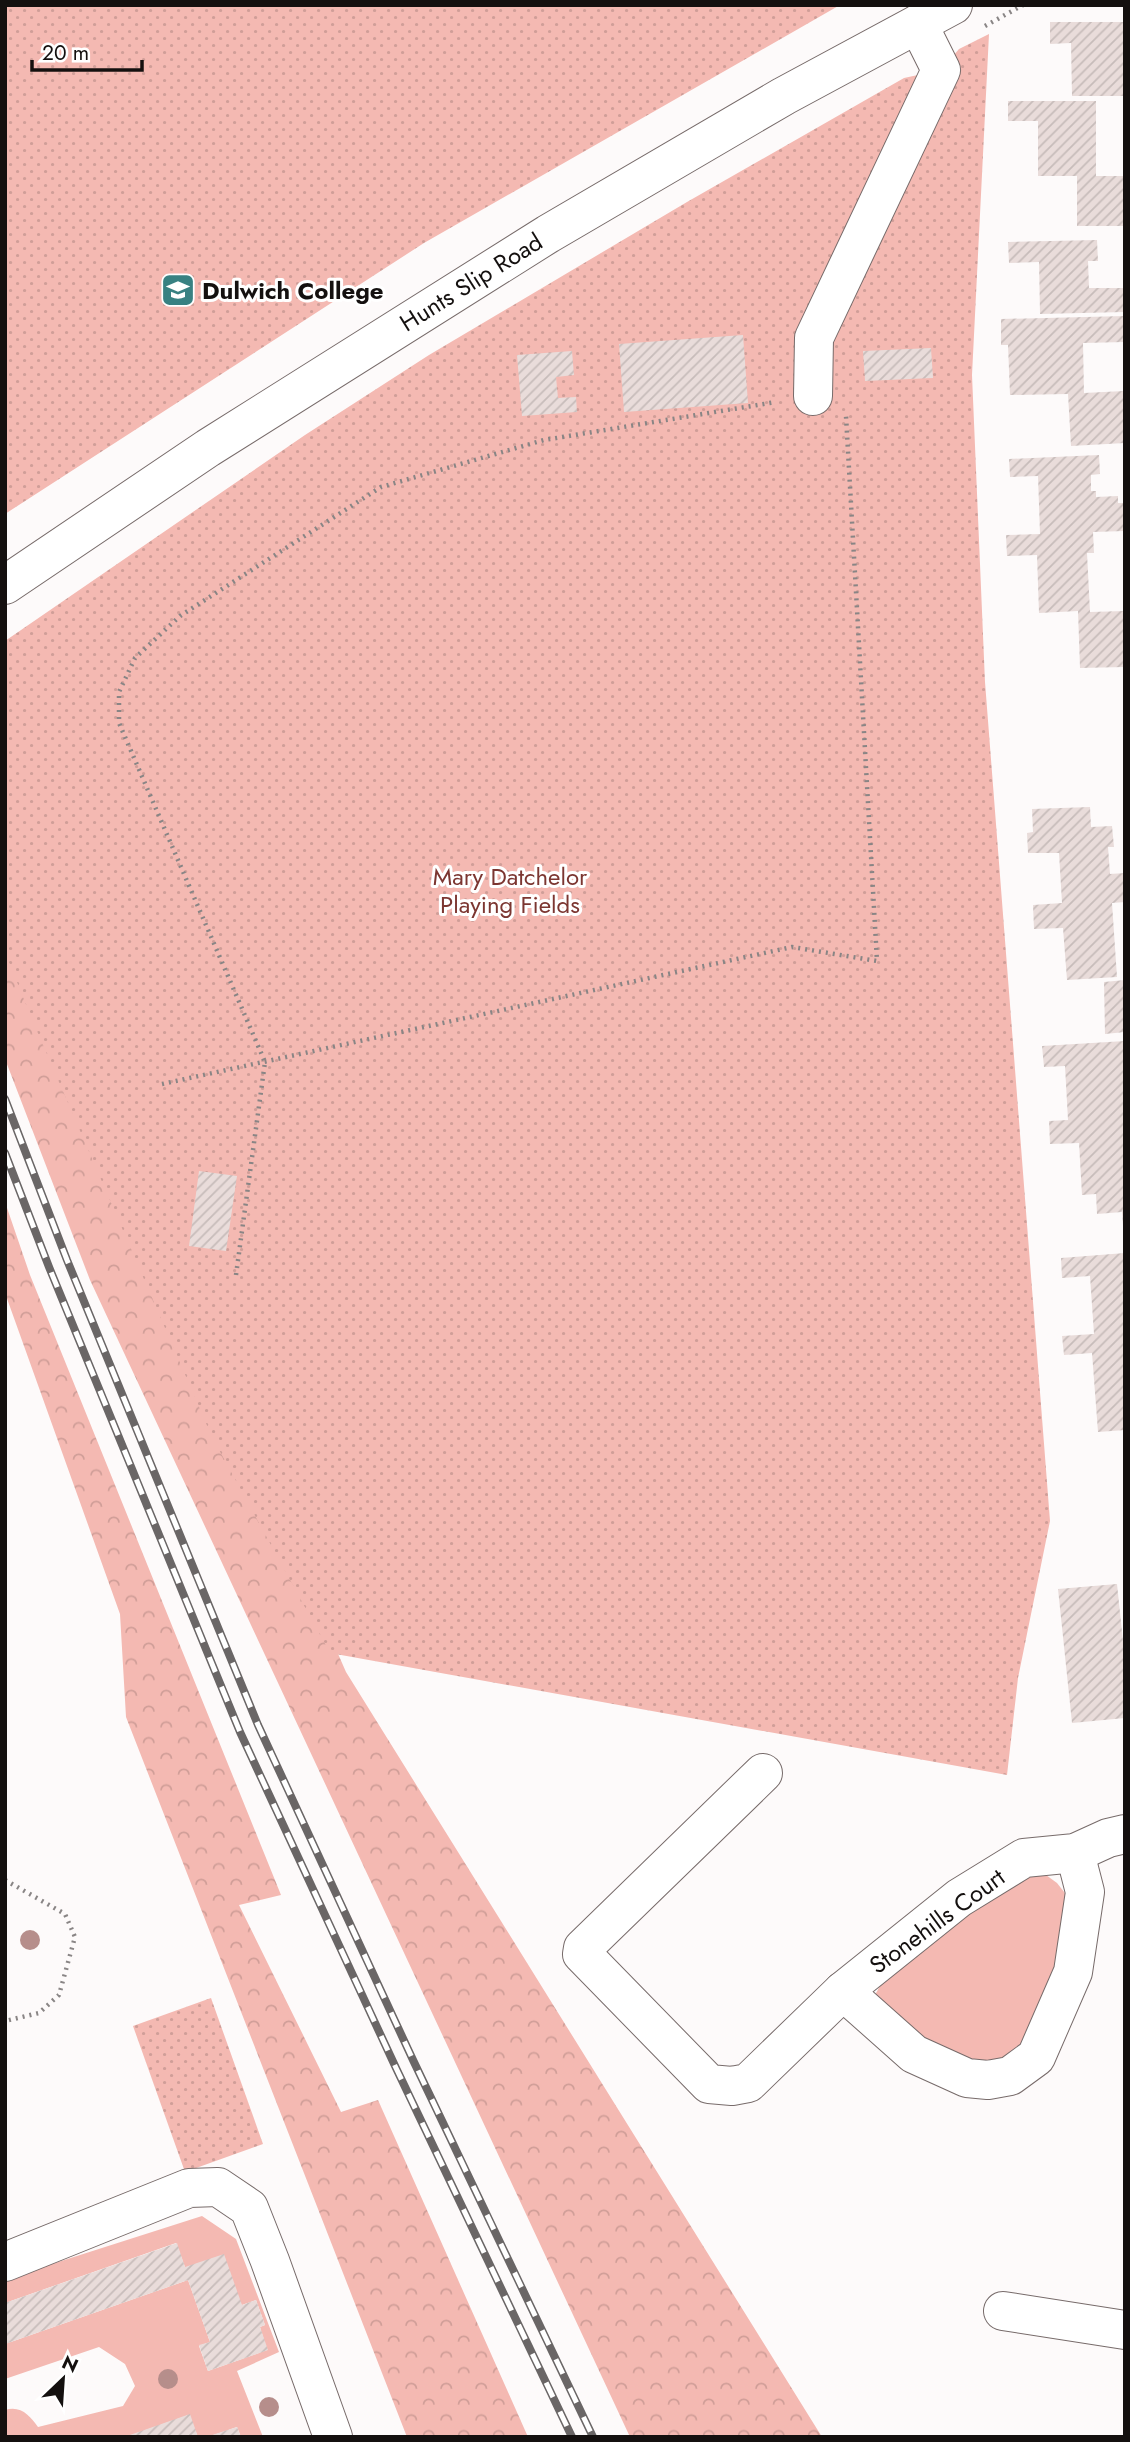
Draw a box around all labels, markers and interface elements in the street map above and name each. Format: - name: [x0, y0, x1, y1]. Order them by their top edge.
- scale bar: [32, 28, 142, 72]
- text: 20 m: [42, 38, 89, 68]
- street label: Hunts Slip Road: [393, 224, 549, 340]
- school or university icon: Dulwich College: [159, 271, 197, 309]
- place label: Dulwich College: [202, 273, 384, 308]
- park label: Mary Datchelor Playing Fields: [433, 859, 588, 922]
- street label: Stonehills Court: [862, 1860, 1012, 1982]
- north arrow: [28, 2344, 98, 2414]
- text: N: [57, 2349, 83, 2379]

